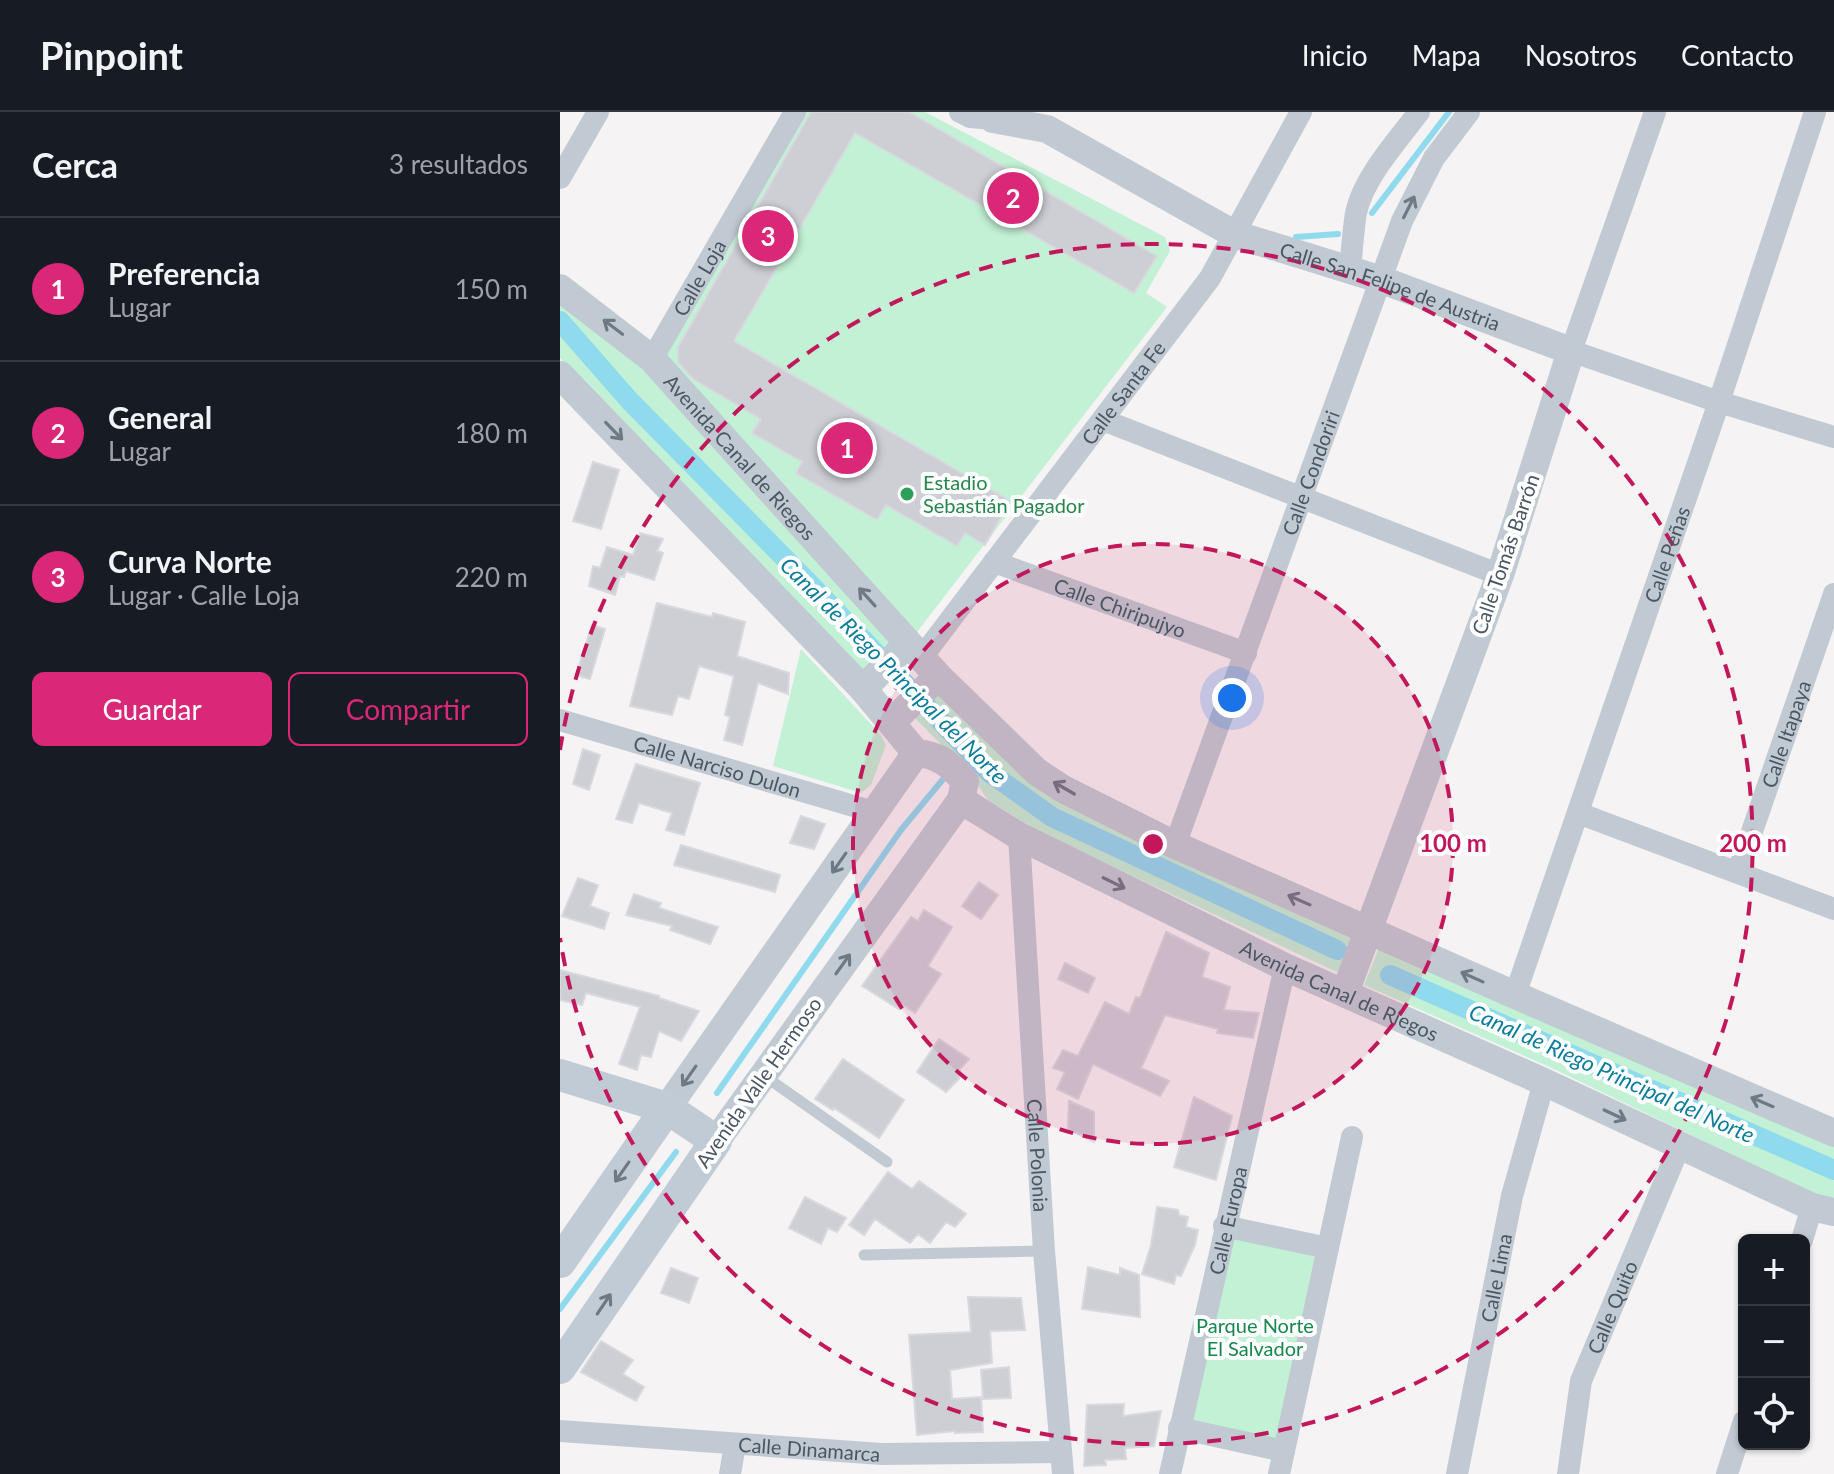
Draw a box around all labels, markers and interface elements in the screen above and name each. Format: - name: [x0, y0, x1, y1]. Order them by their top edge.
- text: Pinpoint: [40, 32, 183, 78]
- text: Inicio: [1302, 38, 1368, 72]
- text: Mapa: [1412, 38, 1481, 72]
- text: Nosotros: [1525, 38, 1637, 72]
- text: Contacto: [1681, 38, 1794, 72]
- text: Cerca: [32, 144, 118, 185]
- text: 3 resultados: [389, 148, 528, 180]
- pin: 2: [987, 168, 1039, 228]
- one-way arrow: [1402, 195, 1418, 219]
- pin: 3: [742, 206, 794, 266]
- street label: Calle Loja: [668, 235, 731, 320]
- street label: Calle San Felipe de Austria: [1277, 237, 1504, 335]
- text: Preferencia: [108, 255, 260, 291]
- text: 1: [50, 273, 66, 305]
- text: 150 m: [455, 273, 528, 305]
- text: Lugar: [108, 291, 171, 323]
- one-way arrow: [602, 319, 624, 336]
- street label: Calle Santa Fe: [1076, 336, 1170, 449]
- street label: Avenida Canal de Riegos: [659, 369, 821, 545]
- text: General: [108, 399, 212, 435]
- street label: Calle Condoriri: [1277, 407, 1344, 538]
- text: 2: [50, 417, 66, 449]
- text: 180 m: [455, 417, 528, 449]
- pin: 1: [821, 418, 873, 478]
- one-way arrow: [604, 421, 623, 440]
- text: Lugar: [108, 435, 171, 467]
- place label: Estadio Sebastián Pagador: [923, 470, 1085, 517]
- street label: Calle Tomás Barrón: [1466, 471, 1544, 637]
- marker: Estadio Sebastián Pagador: [898, 485, 916, 503]
- street label: Calle Peñas: [1639, 503, 1694, 606]
- text: Curva Norte: [108, 543, 272, 579]
- water label: Canal de Riego Principal del Norte: [775, 551, 1013, 789]
- text: 3: [50, 561, 66, 593]
- text: 220 m: [455, 561, 528, 593]
- street label: Calle Chiripujyo: [1051, 573, 1189, 642]
- text: Lugar · Calle Loja: [108, 579, 300, 611]
- one-way arrow: [859, 588, 877, 608]
- button: Guardar: [32, 672, 272, 746]
- button: Compartir: [288, 672, 528, 746]
- street label: Calle Itapaya: [1756, 677, 1815, 791]
- your location: [1212, 678, 1252, 718]
- street label: Calle Narciso Dulon: [631, 730, 804, 802]
- one-way arrow: [1053, 780, 1076, 796]
- text: 100 m: [1419, 828, 1487, 857]
- text: 200 m: [1719, 828, 1787, 857]
- centre of rings: [1139, 830, 1167, 858]
- one-way arrow: [831, 851, 847, 873]
- one-way arrow: [1102, 876, 1126, 891]
- one-way arrow: [1287, 891, 1311, 906]
- street label: Avenida Canal de Riegos: [1236, 935, 1442, 1046]
- one-way arrow: [834, 954, 851, 975]
- one-way arrow: [1460, 968, 1485, 983]
- street label: Avenida Valle Hermoso: [690, 992, 826, 1172]
- water label: Canal de Riego Principal del Norte: [1465, 998, 1759, 1148]
- one-way arrow: [681, 1064, 697, 1086]
- one-way arrow: [1750, 1093, 1775, 1108]
- street label: Calle Polonia: [1023, 1098, 1054, 1213]
- one-way arrow: [1603, 1108, 1627, 1123]
- one-way arrow: [614, 1160, 630, 1182]
- street label: Calle Europa: [1204, 1164, 1251, 1277]
- street label: Calle Lima: [1475, 1231, 1516, 1324]
- map controls: [1738, 1234, 1810, 1450]
- button: +: [1738, 1234, 1810, 1306]
- street label: Calle Quito: [1582, 1257, 1642, 1357]
- one-way arrow: [596, 1293, 612, 1315]
- button: −: [1738, 1306, 1810, 1378]
- park label: Parque Norte El Salvador: [1196, 1313, 1314, 1360]
- button: locate: [1738, 1378, 1810, 1450]
- street label: Calle Dinamarca: [738, 1432, 881, 1466]

